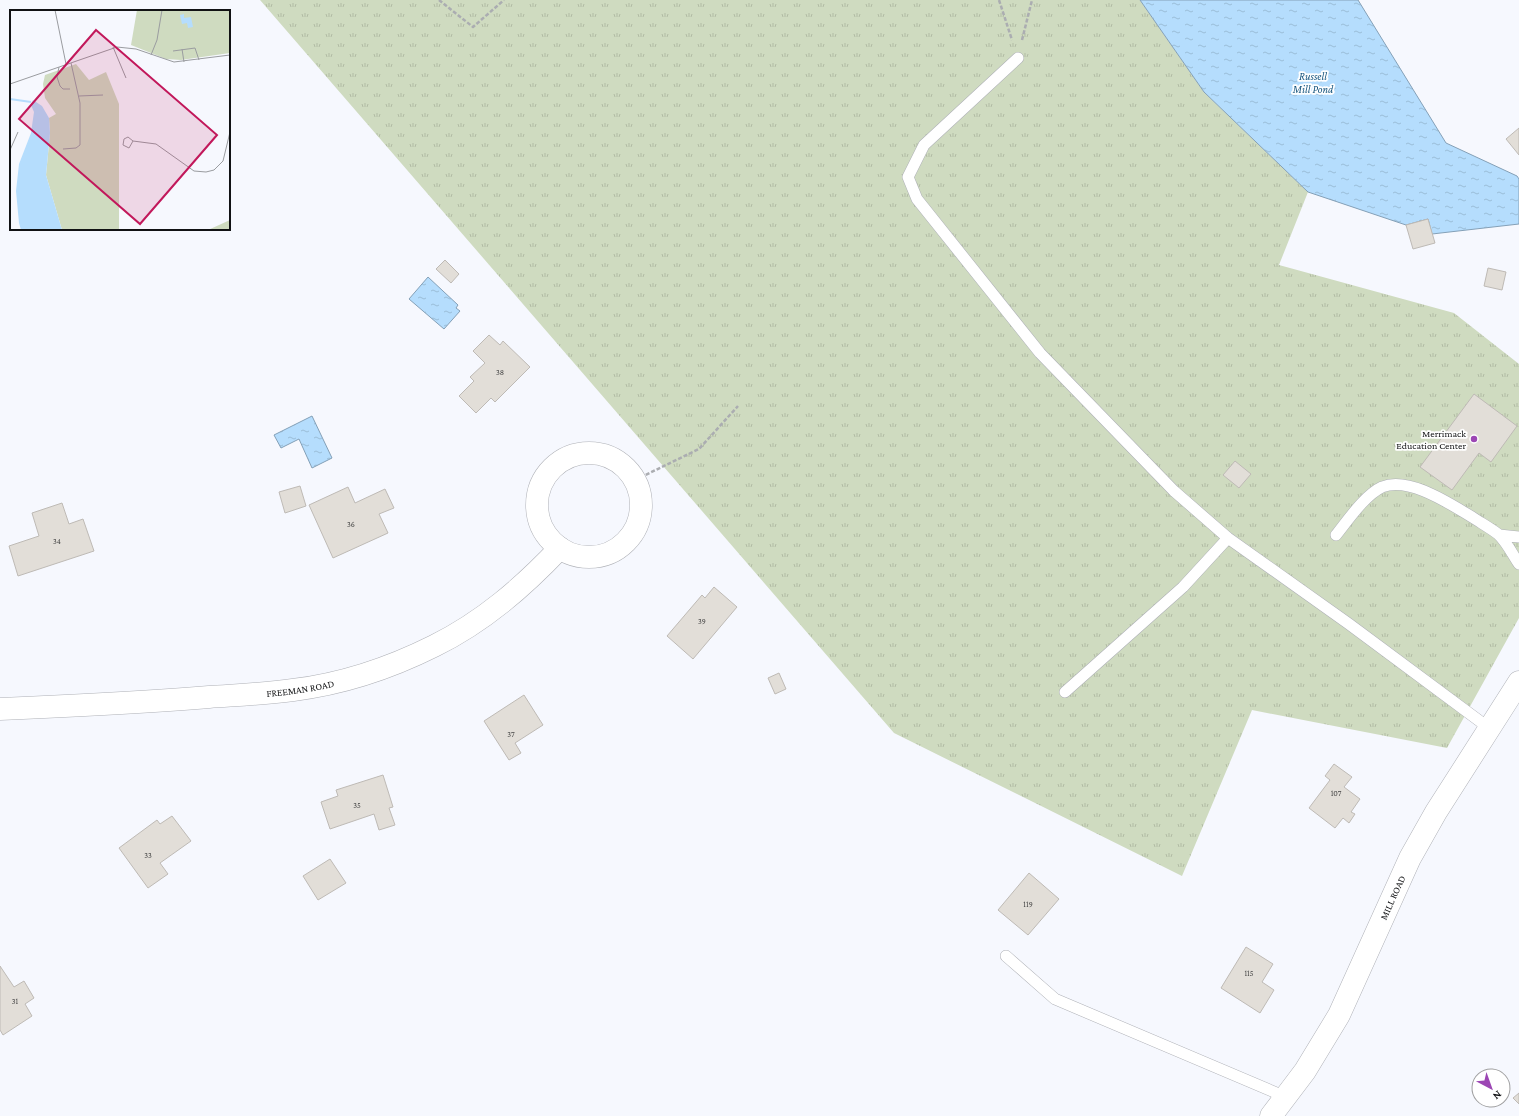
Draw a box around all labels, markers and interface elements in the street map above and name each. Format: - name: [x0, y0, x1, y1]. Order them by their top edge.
- inset map: [10, 10, 230, 230]
- water label: Russell Mill Pond: [1292, 70, 1334, 95]
- house number: 38: [496, 368, 504, 377]
- place label: Merrimack Education Center: [1396, 428, 1466, 451]
- marker: Merrimack Education Center: [1469, 434, 1479, 444]
- house number: 36: [347, 520, 355, 529]
- house number: 34: [53, 537, 61, 546]
- house number: 39: [698, 617, 706, 626]
- street label: FREEMAN ROAD: [266, 678, 335, 699]
- house number: 37: [507, 730, 515, 739]
- house number: 107: [1331, 789, 1342, 798]
- house number: 35: [353, 801, 361, 810]
- house number: 33: [144, 851, 152, 860]
- street label: MILL ROAD: [1378, 873, 1408, 922]
- house number: 119: [1023, 900, 1033, 909]
- house number: 115: [1244, 969, 1254, 978]
- house number: 31: [12, 997, 19, 1006]
- north arrow: [1471, 1068, 1511, 1108]
- text: N: [1490, 1089, 1504, 1103]

